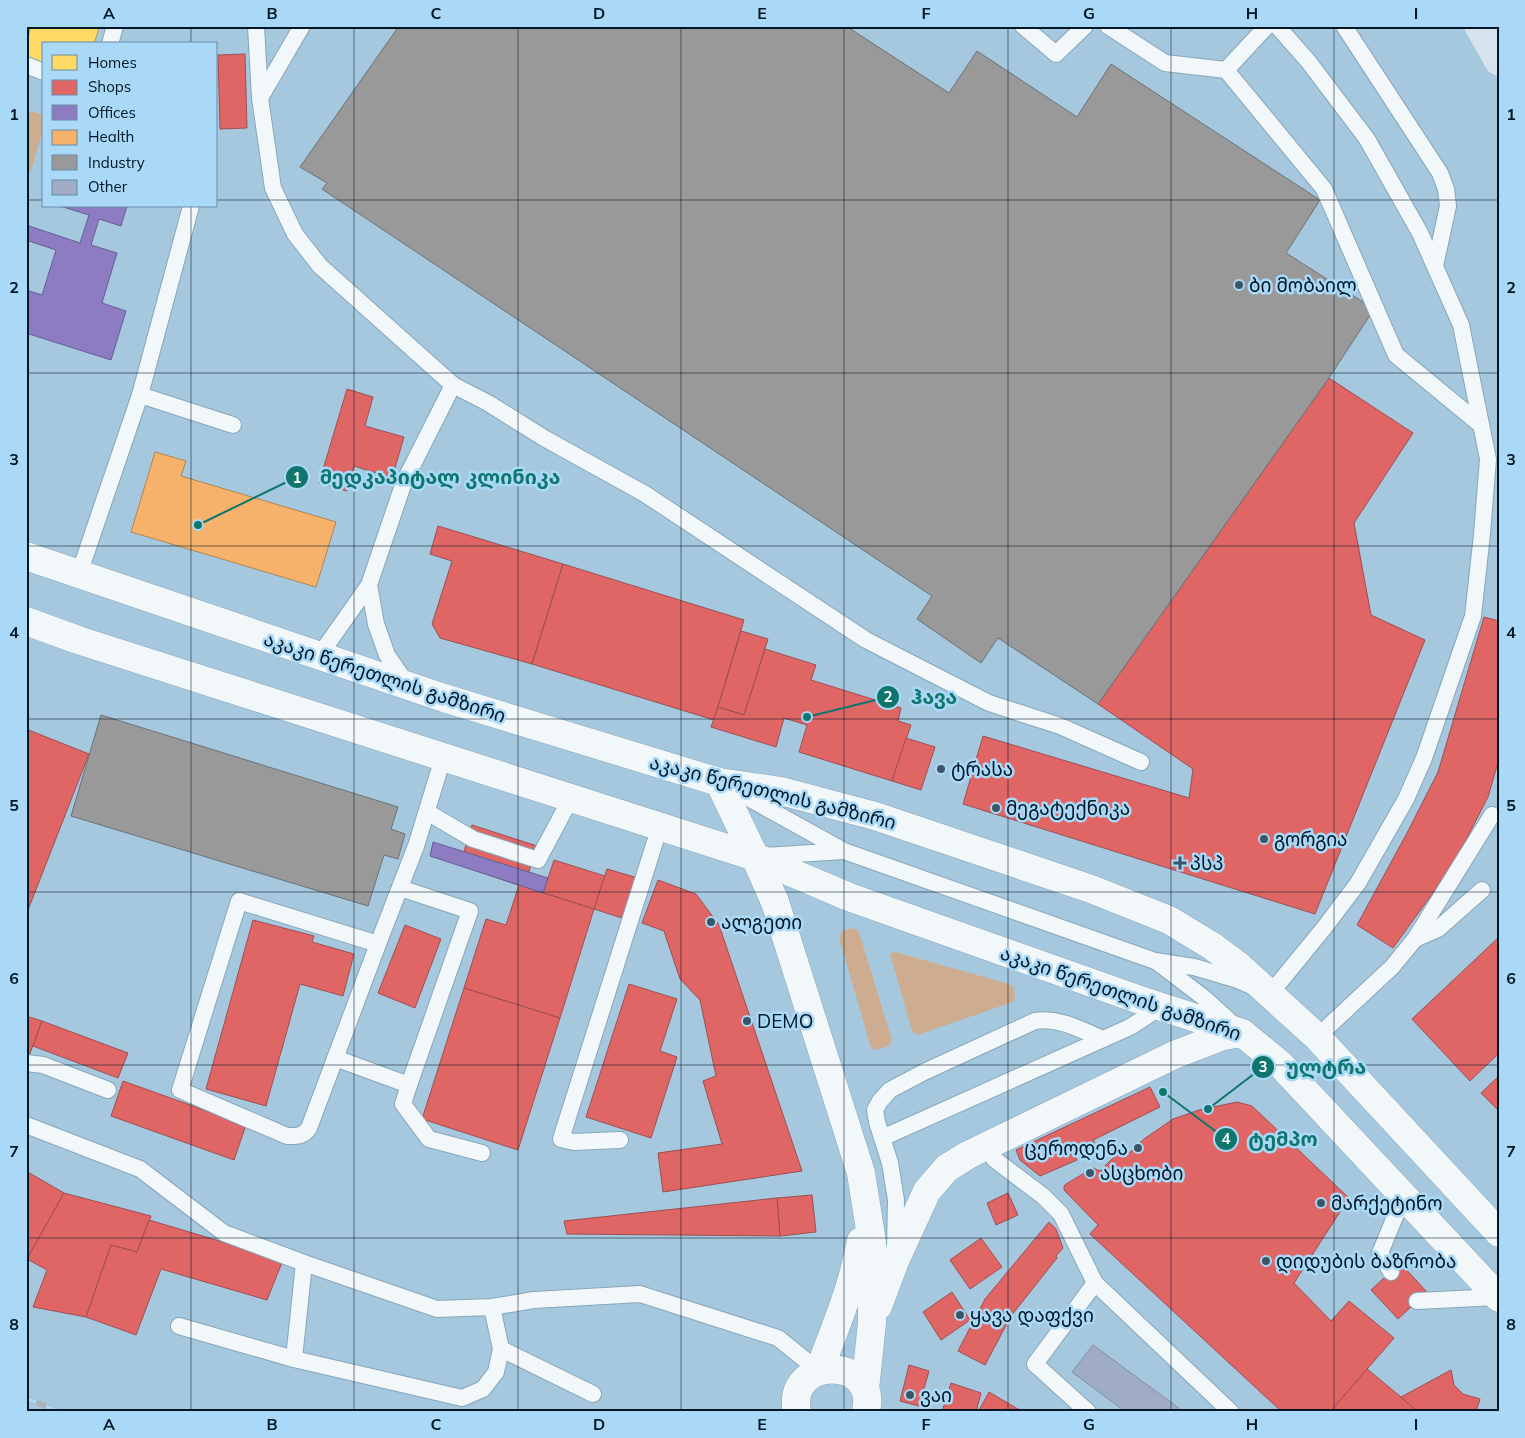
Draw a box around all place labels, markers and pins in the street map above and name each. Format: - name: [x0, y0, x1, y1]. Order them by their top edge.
- place label: ბი მობაილ: [1249, 273, 1357, 298]
- marker: ბი მობაილ: [1233, 279, 1245, 291]
- callout: მედკაპიტალ კლინიკა: [285, 460, 570, 495]
- callout: ჰავა: [876, 680, 967, 715]
- place label: ტრასა: [951, 757, 1013, 781]
- marker: ტრასა: [935, 763, 947, 775]
- place label: მეგატექნიკა: [1006, 796, 1130, 820]
- marker: მეგატექნიკა: [990, 802, 1002, 814]
- place label: გორგია: [1274, 827, 1348, 851]
- marker: გორგია: [1258, 833, 1270, 845]
- place label: პსპ: [1190, 851, 1223, 875]
- marker: პსპ: [1174, 857, 1186, 869]
- place label: ალგეთი: [721, 910, 802, 935]
- marker: ალგეთი: [705, 916, 717, 928]
- place label: DEMO: [757, 1009, 813, 1033]
- marker: DEMO: [741, 1015, 753, 1027]
- callout: ულტრა: [1250, 1049, 1376, 1084]
- callout: ტემპო: [1213, 1121, 1327, 1156]
- place label: ცეროდენა: [1024, 1136, 1128, 1161]
- marker: ცეროდენა: [1132, 1142, 1144, 1154]
- place label: ასცხობი: [1100, 1161, 1184, 1185]
- marker: ასცხობი: [1084, 1167, 1096, 1179]
- place label: მარქეტინო: [1331, 1191, 1443, 1215]
- marker: მარქეტინო: [1315, 1197, 1327, 1209]
- place label: დიდუბის ბაზრობა: [1276, 1249, 1456, 1274]
- marker: დიდუბის ბაზრობა: [1260, 1255, 1272, 1267]
- place label: ყავა დაფქვი: [970, 1303, 1094, 1328]
- marker: ყავა დაფქვი: [954, 1309, 966, 1321]
- place label: ვაი: [920, 1383, 952, 1407]
- marker: ვაი: [904, 1389, 916, 1401]

